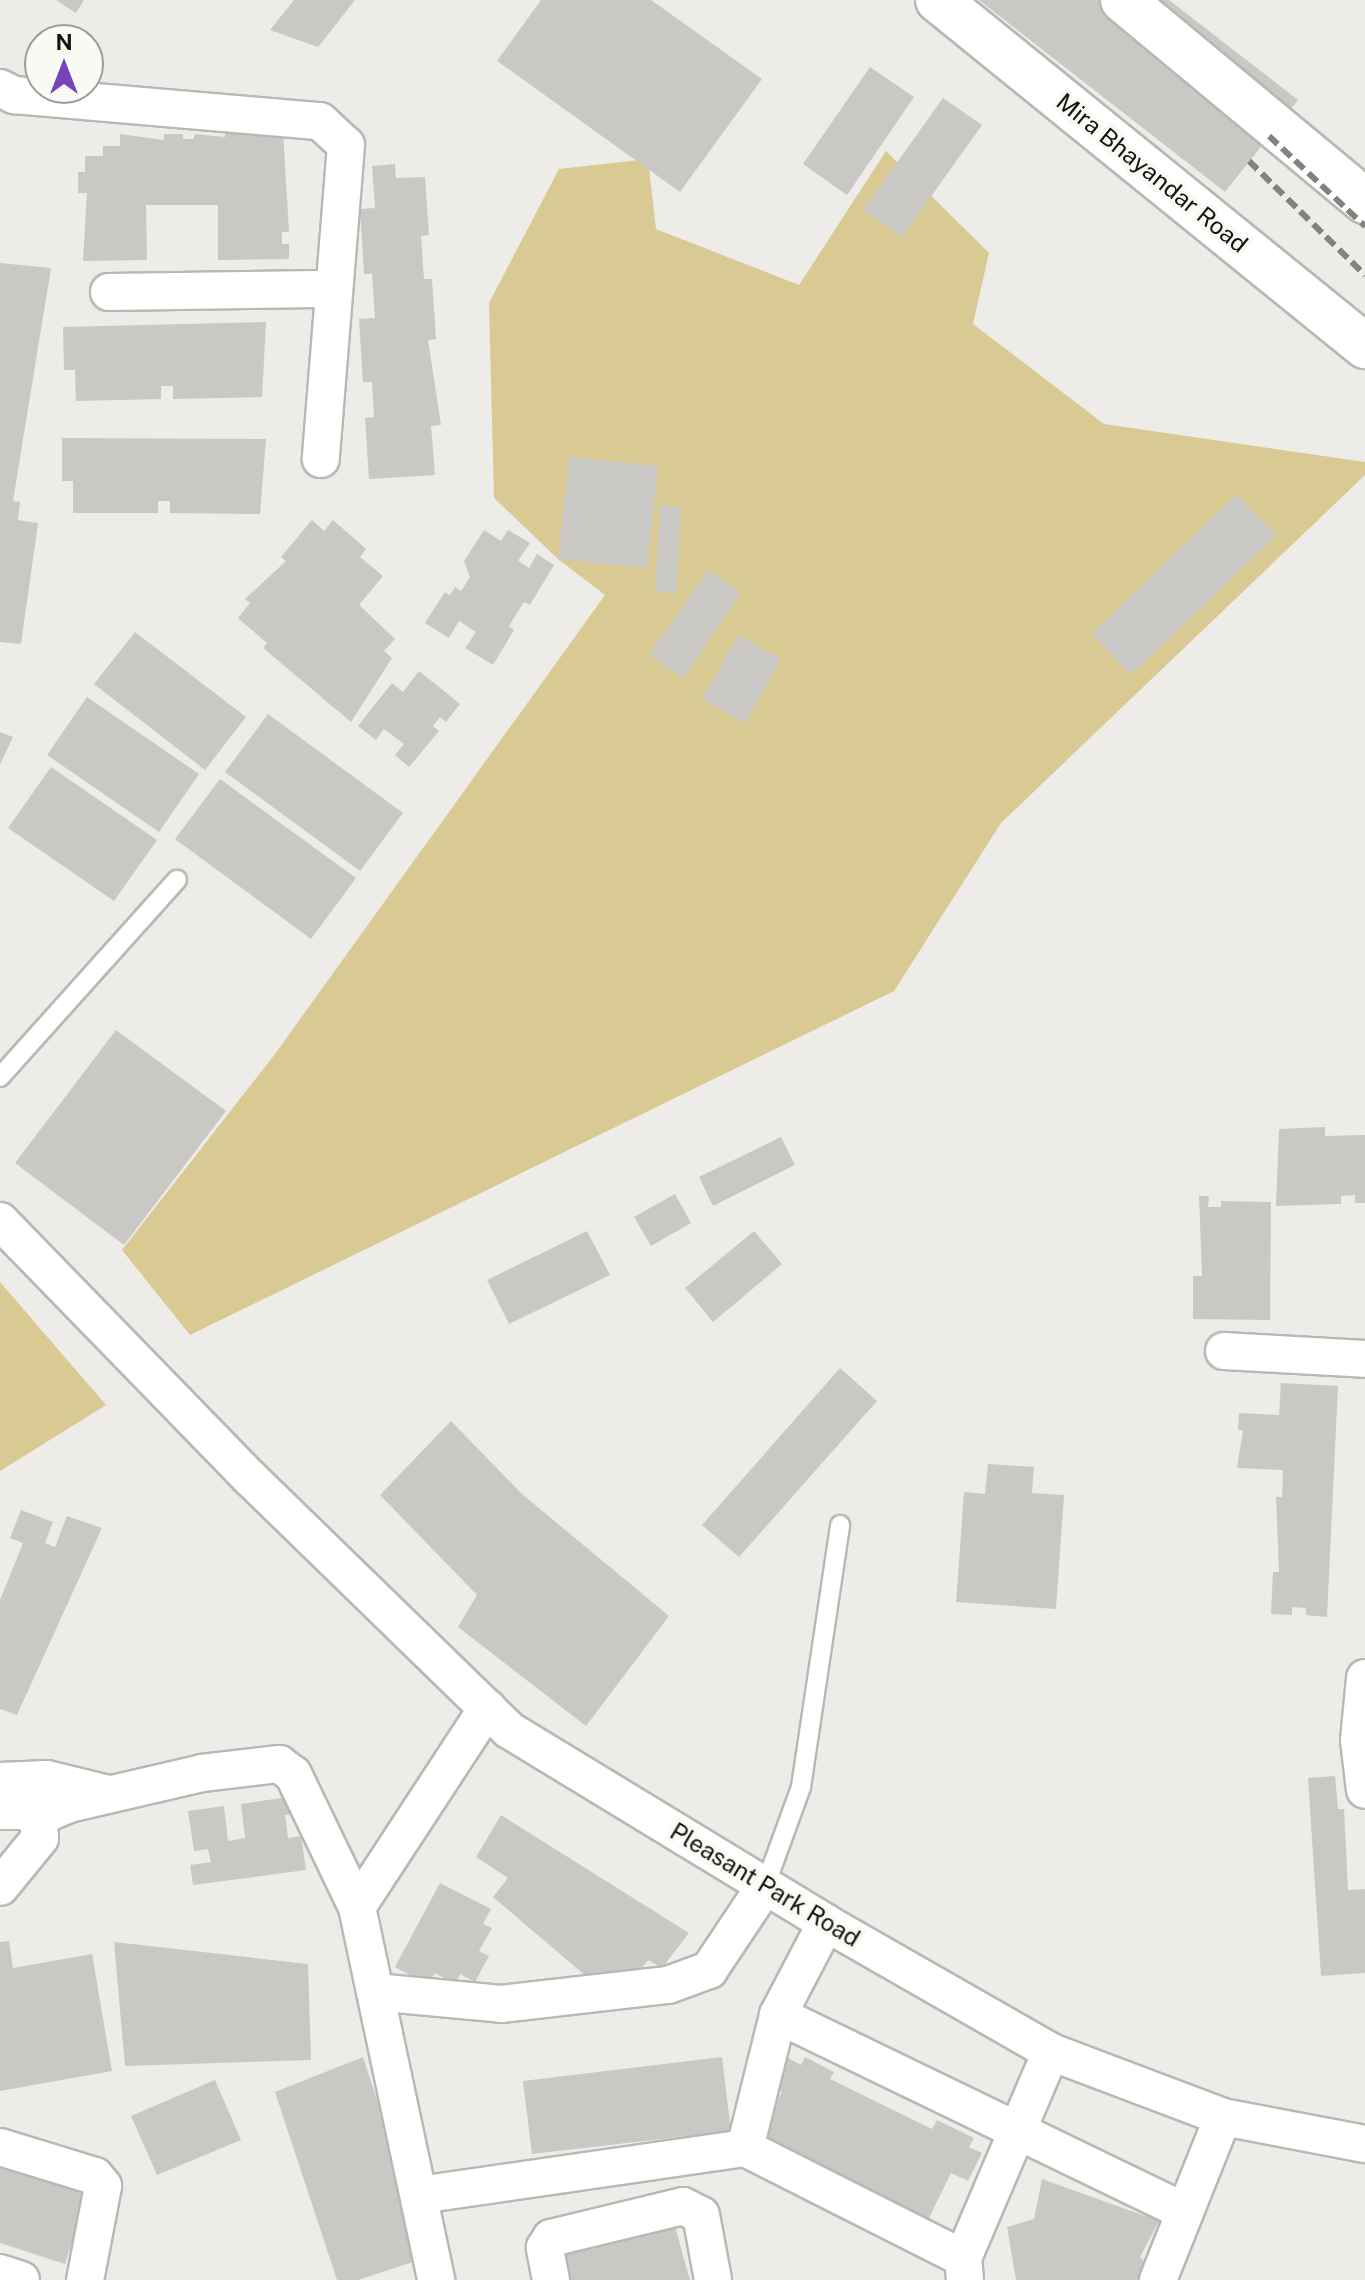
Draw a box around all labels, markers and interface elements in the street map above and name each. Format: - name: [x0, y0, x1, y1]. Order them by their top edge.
- north arrow: [24, 24, 104, 104]
- text: N: [55, 29, 73, 55]
- street label: Mira Bhayandar Road: [1051, 87, 1253, 259]
- street label: Pleasant Park Road: [665, 1817, 865, 1953]

